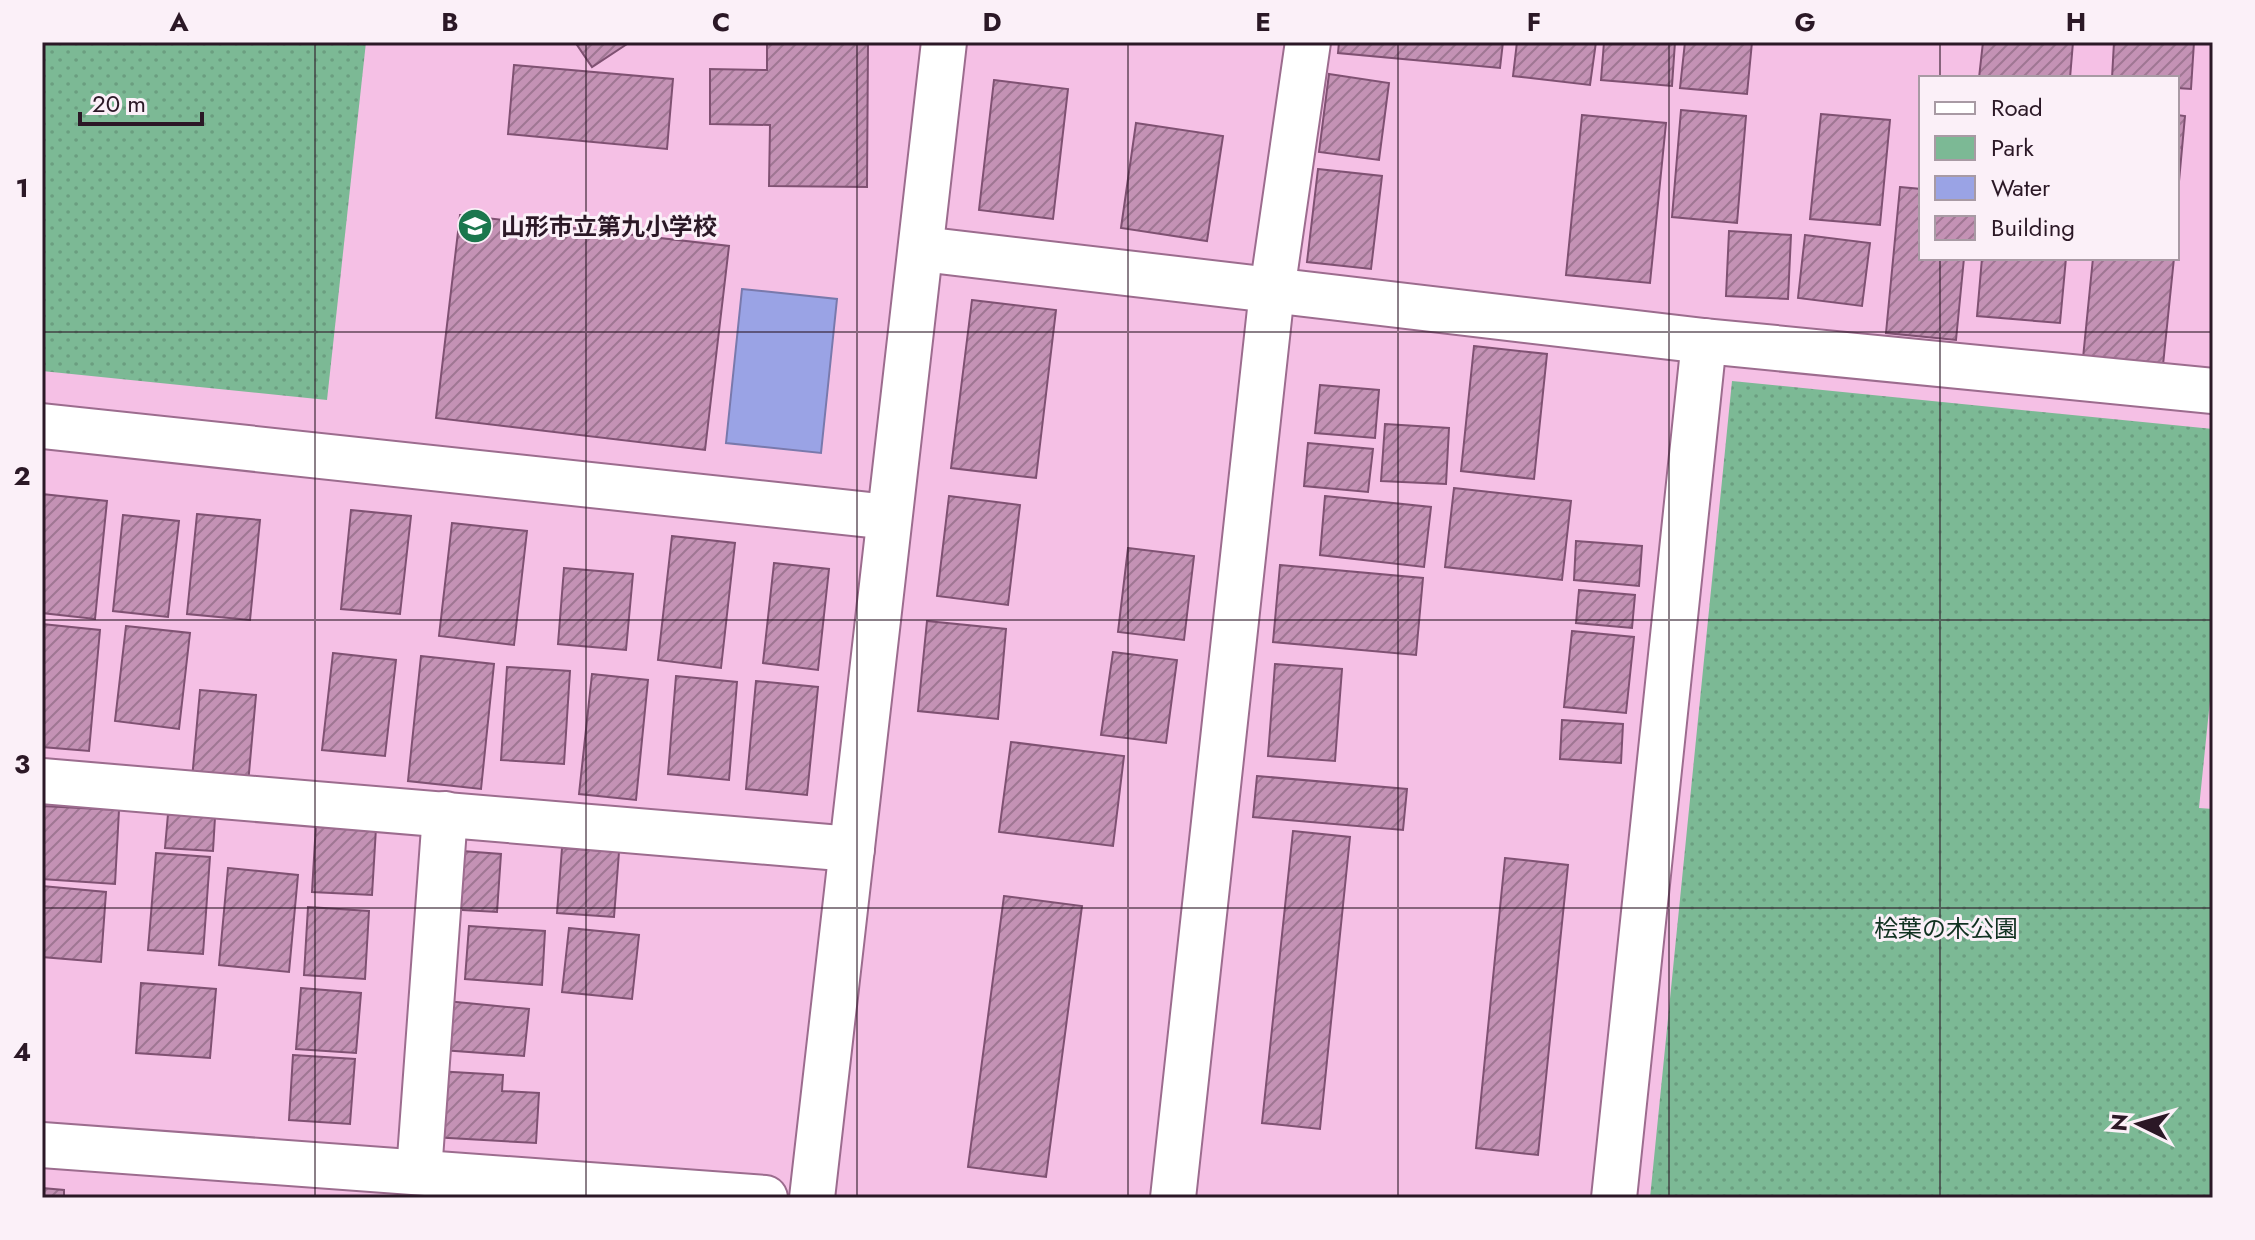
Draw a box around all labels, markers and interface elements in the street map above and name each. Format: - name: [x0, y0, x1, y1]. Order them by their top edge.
- text: A: [168, 3, 189, 41]
- text: B: [441, 3, 459, 41]
- text: C: [712, 3, 730, 41]
- text: D: [982, 3, 1002, 41]
- text: E: [1255, 3, 1271, 41]
- text: F: [1527, 3, 1541, 41]
- text: G: [1794, 3, 1816, 41]
- text: H: [2066, 3, 2086, 41]
- scale bar: [80, 76, 202, 126]
- legend: [1919, 76, 2179, 260]
- text: 20 m: [92, 86, 146, 121]
- text: Road: [1991, 90, 2043, 125]
- text: Park: [1991, 130, 2034, 165]
- text: 1: [15, 169, 29, 207]
- text: Water: [1991, 170, 2051, 205]
- school or university icon: 山形市立第九小学校: [456, 207, 494, 245]
- place label: 山形市立第九小学校: [501, 209, 717, 244]
- text: Building: [1991, 210, 2075, 245]
- text: 2: [13, 457, 31, 495]
- text: 3: [14, 745, 30, 783]
- park label: 桧葉の木公園: [1874, 911, 2018, 946]
- text: 4: [13, 1033, 31, 1071]
- north arrow: [2099, 1084, 2179, 1164]
- text: N: [2102, 1112, 2136, 1132]

